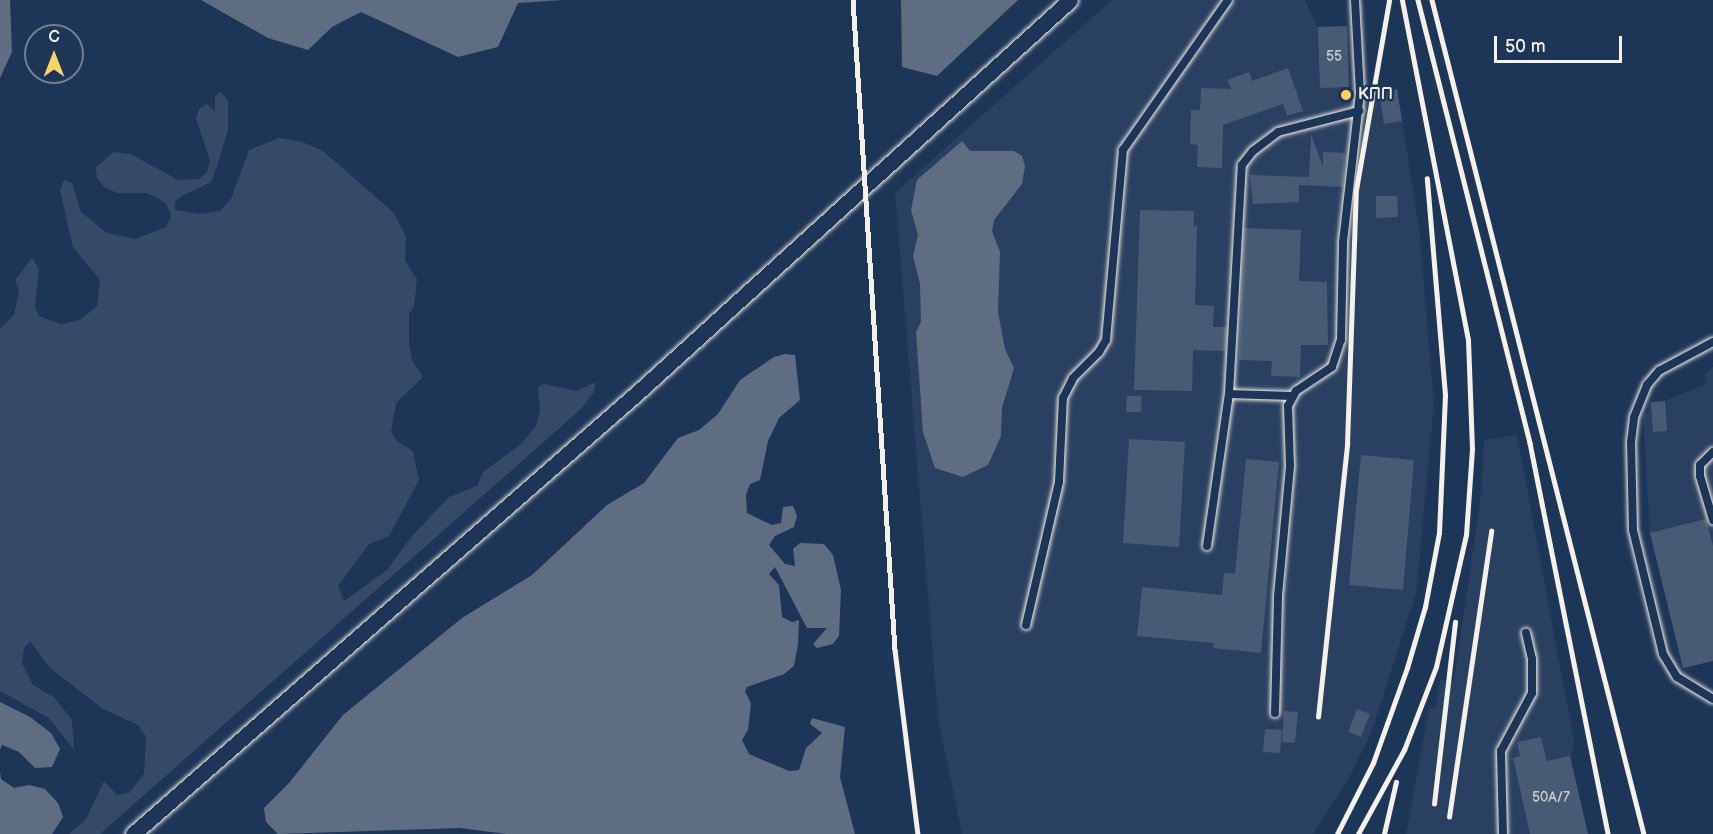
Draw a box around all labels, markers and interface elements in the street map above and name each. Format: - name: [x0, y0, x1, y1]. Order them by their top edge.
- north arrow: [24, 24, 84, 84]
- scale bar: [1497, 24, 1624, 62]
- text: С: [48, 28, 60, 47]
- text: 50 m: [1505, 36, 1546, 57]
- house number: 55: [1326, 49, 1342, 65]
- place label: КПП: [1358, 85, 1393, 105]
- marker: КПП: [1339, 88, 1353, 102]
- house number: 50А/7: [1532, 790, 1570, 806]

